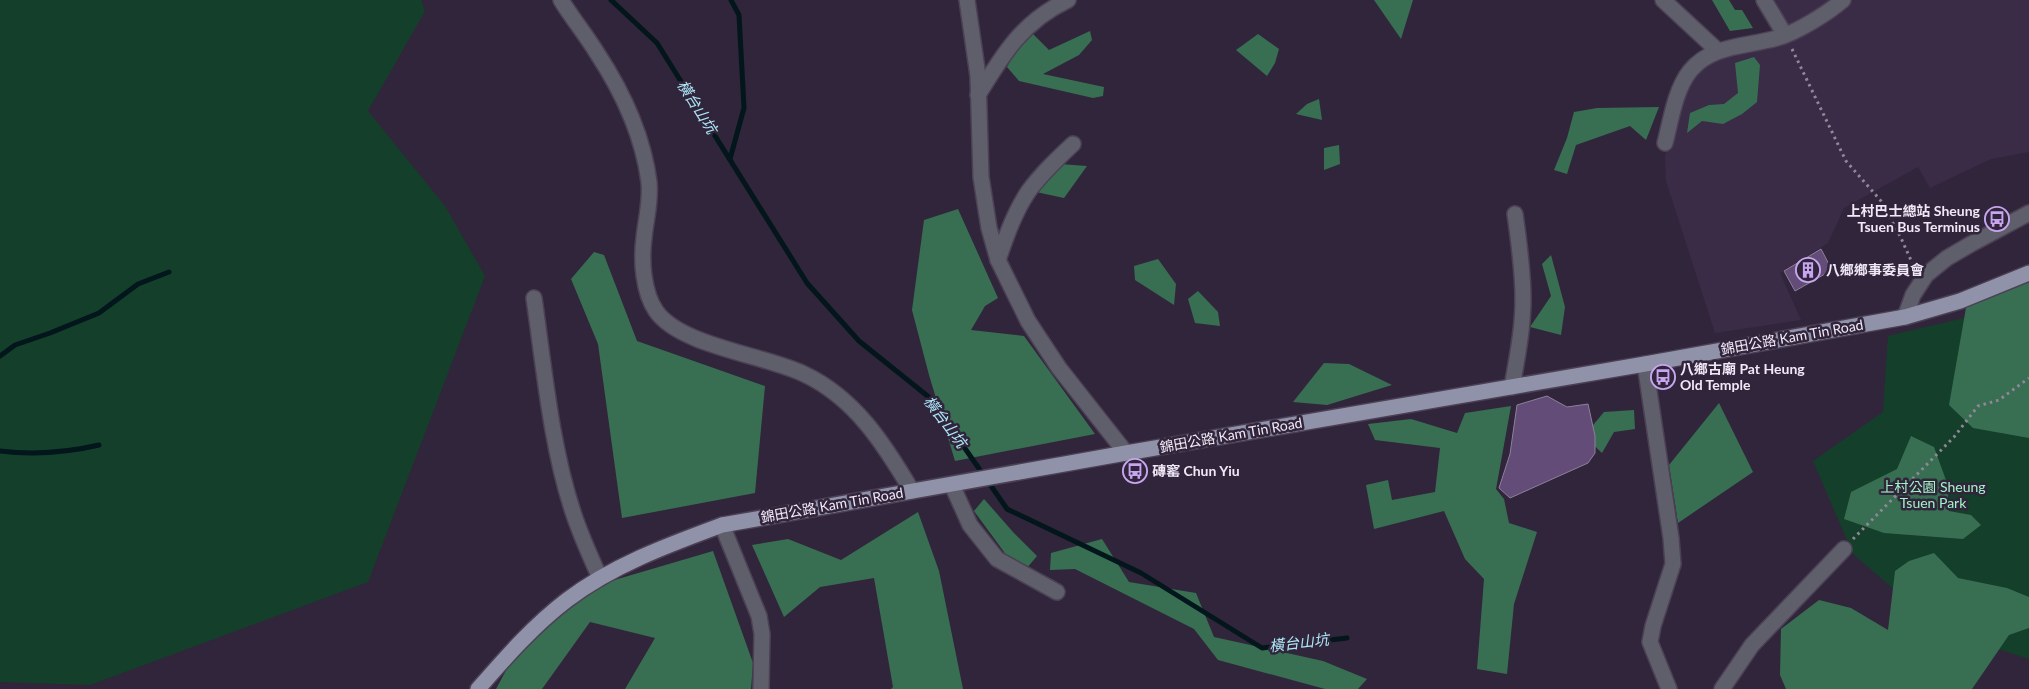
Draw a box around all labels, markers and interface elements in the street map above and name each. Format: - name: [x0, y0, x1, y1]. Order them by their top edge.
- water label: 橫台山坑: [674, 76, 722, 138]
- place label: 上村巴士總站 Sheung Tsuen Bus Terminus: [1846, 202, 1981, 235]
- bus stop icon: 上村巴士總站 Sheung Tsuen Bus Terminus: [1984, 206, 2010, 232]
- building icon: 八鄉鄉事委員會: [1795, 257, 1821, 283]
- place label: 八鄉鄉事委員會: [1826, 261, 1924, 278]
- street label: 錦田公路 Kam Tin Road: [1719, 316, 1865, 357]
- place label: 八鄉古廟 Pat Heung Old Temple: [1680, 360, 1805, 393]
- bus stop icon: 八鄉古廟 Pat Heung Old Temple: [1650, 364, 1676, 390]
- water label: 橫台山坑: [921, 392, 972, 452]
- street label: 錦田公路 Kam Tin Road: [1158, 414, 1304, 455]
- bus stop icon: 磚窰 Chun Yiu: [1122, 458, 1148, 484]
- place label: 磚窰 Chun Yiu: [1152, 462, 1240, 479]
- park label: 上村公園 Sheung Tsuen Park: [1880, 478, 1986, 511]
- street label: 錦田公路 Kam Tin Road: [759, 484, 905, 525]
- water label: 橫台山坑: [1268, 629, 1332, 655]

